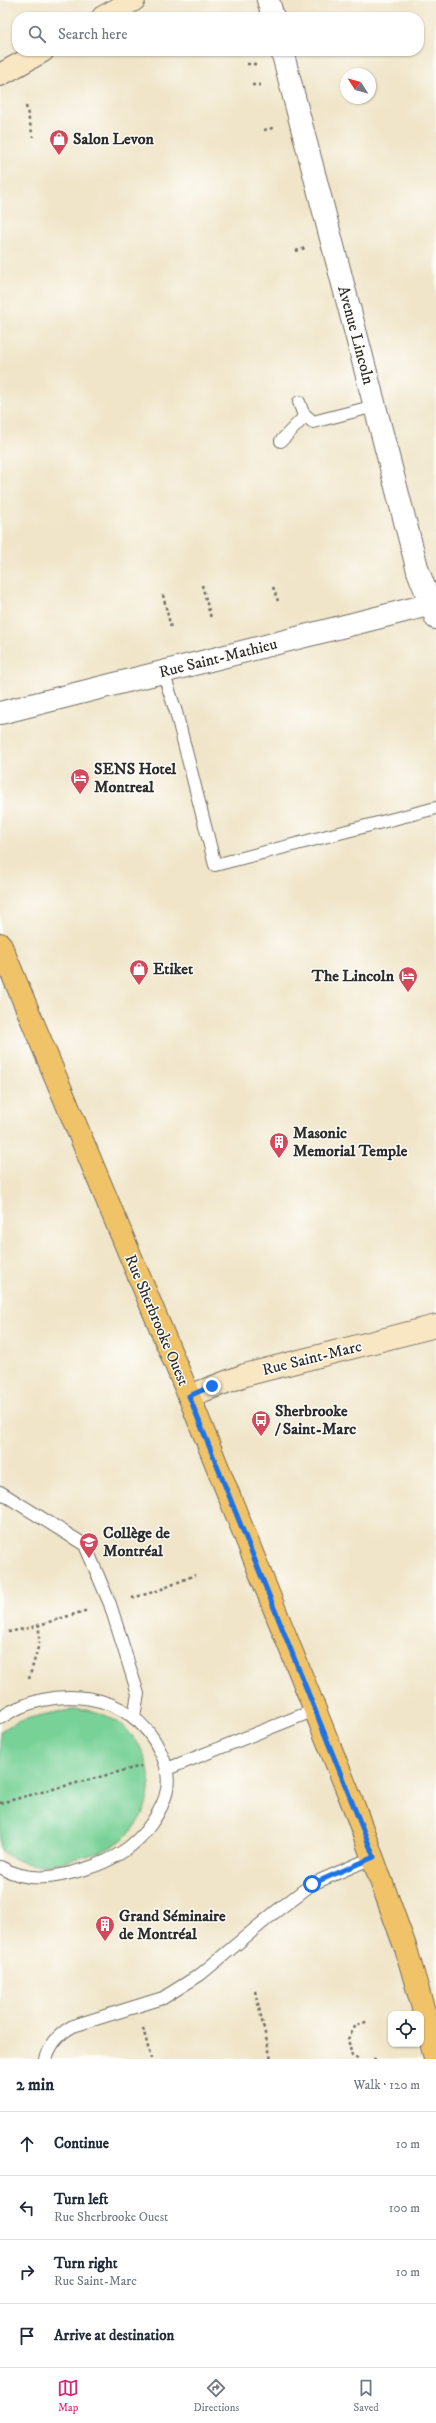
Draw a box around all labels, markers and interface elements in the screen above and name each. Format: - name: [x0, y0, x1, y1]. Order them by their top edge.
- search box: [12, 12, 424, 56]
- icon: search: [26, 23, 48, 45]
- text: Search here: [58, 25, 127, 44]
- north arrow: [340, 68, 376, 104]
- shop icon: Salon Levon: [48, 128, 70, 156]
- place label: Salon Levon: [73, 129, 154, 149]
- street label: Avenue Lincoln: [333, 283, 379, 387]
- street label: Rue Saint-Mathieu: [157, 634, 279, 682]
- place label: SENS Hotel Montreal: [94, 759, 177, 797]
- hotel icon: SENS Hotel Montreal: [69, 767, 91, 795]
- shop icon: Etiket: [128, 958, 150, 986]
- place label: Etiket: [153, 959, 194, 979]
- hotel icon: The Lincoln: [397, 965, 419, 993]
- place label: The Lincoln: [311, 966, 395, 986]
- place label: Masonic Memorial Temple: [293, 1123, 408, 1161]
- building icon: Masonic Memorial Temple: [268, 1131, 290, 1159]
- street label: Rue Sherbrooke Ouest: [120, 1251, 194, 1389]
- street label: Rue Saint-Marc: [260, 1336, 364, 1380]
- route end: [203, 1377, 221, 1395]
- place label: Sherbrooke / Saint-Marc: [274, 1401, 356, 1439]
- bus stop icon: Sherbrooke / Saint-Marc: [250, 1409, 272, 1437]
- place label: Collège de Montréal: [103, 1523, 170, 1561]
- school or university icon: Collège de Montréal: [78, 1531, 100, 1559]
- route start: [303, 1875, 321, 1893]
- place label: Grand Séminaire de Montréal: [119, 1906, 226, 1944]
- building icon: Grand Séminaire de Montréal: [94, 1914, 116, 1942]
- map controls: [388, 2011, 424, 2047]
- button: locate: [388, 2011, 424, 2047]
- text: 2 min: [16, 2074, 54, 2096]
- text: Walk · 120 m: [354, 2077, 420, 2093]
- icon: ahead: [16, 2133, 38, 2155]
- text: Continue: [54, 2134, 109, 2153]
- text: 10 m: [396, 2136, 420, 2152]
- text: Turn left: [54, 2190, 108, 2209]
- icon: left: [16, 2197, 38, 2219]
- text: 100 m: [389, 2200, 420, 2216]
- text: Rue Sherbrooke Ouest: [54, 2209, 168, 2225]
- text: Turn right: [54, 2254, 117, 2273]
- icon: right: [16, 2261, 38, 2283]
- text: 10 m: [396, 2264, 420, 2280]
- text: Rue Saint-Marc: [54, 2273, 137, 2289]
- icon: arrive: [16, 2325, 38, 2347]
- text: Arrive at destination: [54, 2326, 174, 2345]
- tab: Map: [57, 2377, 79, 2415]
- tab: Directions: [194, 2377, 239, 2415]
- tab: Saved: [354, 2377, 379, 2415]

